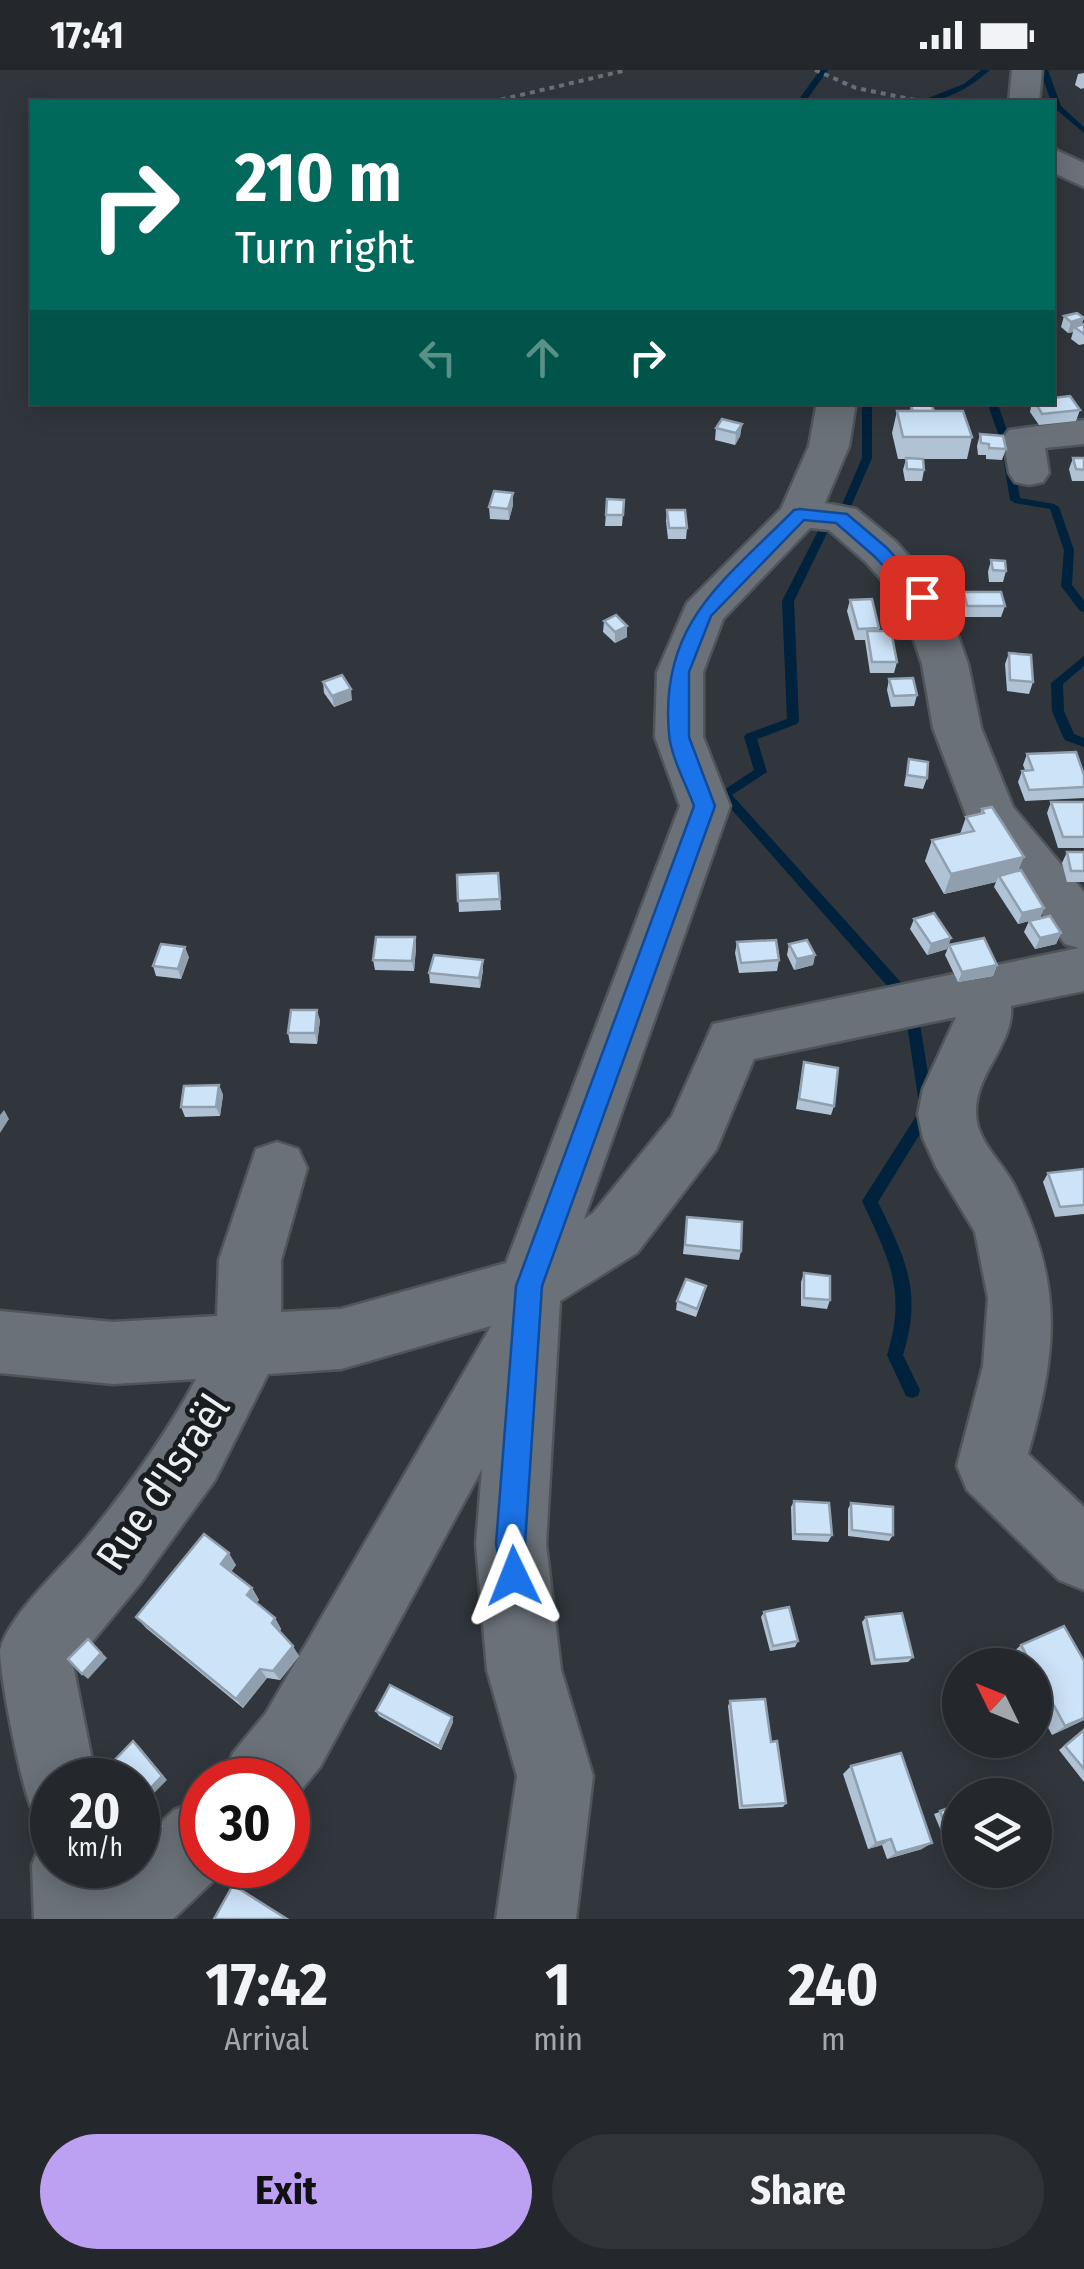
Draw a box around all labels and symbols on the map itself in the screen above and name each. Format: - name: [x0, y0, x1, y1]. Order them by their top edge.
- pin: [880, 555, 965, 640]
- street label: Rue d'Israël: [86, 1385, 240, 1579]
- position arrow: [462, 1524, 566, 1628]
- north arrow: [942, 1648, 1052, 1758]
- speed limit sign: 30: [180, 1758, 310, 1888]

